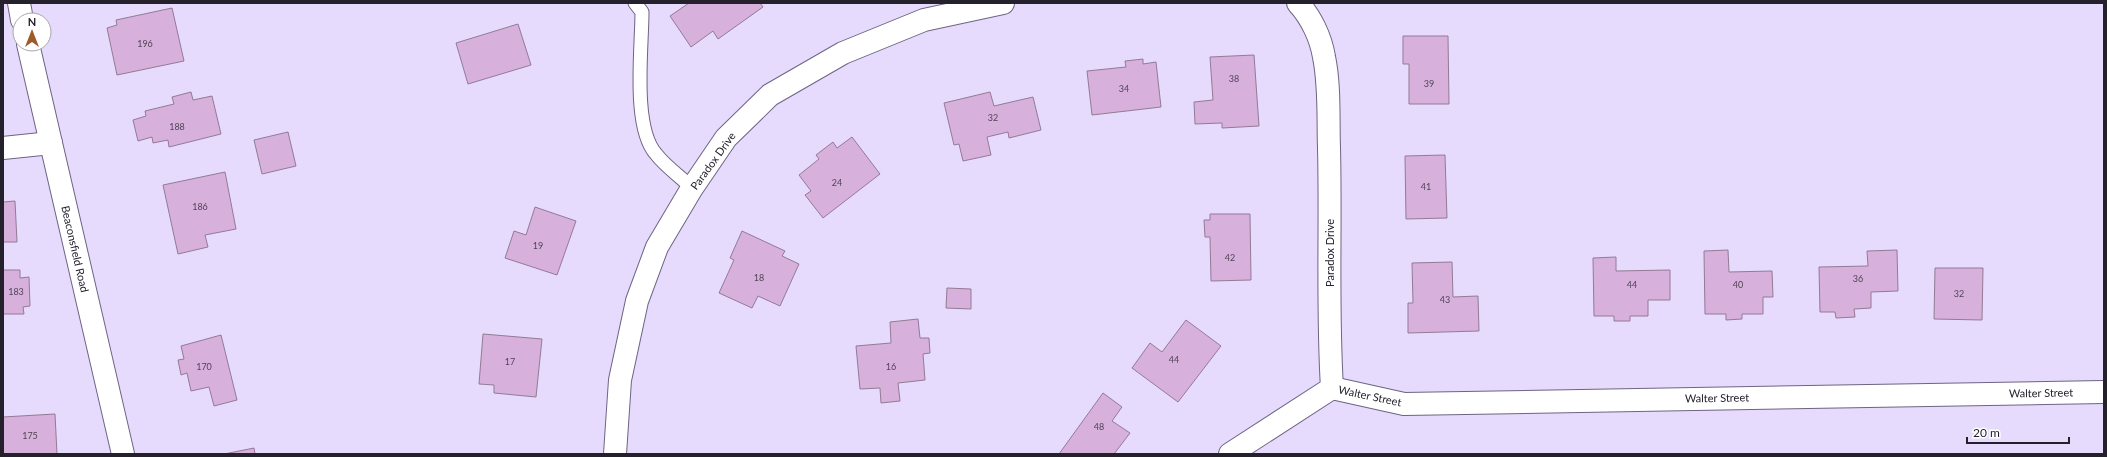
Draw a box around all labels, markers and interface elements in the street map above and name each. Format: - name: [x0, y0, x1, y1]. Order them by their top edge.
- north arrow: [12, 12, 52, 52]
- text: N: [28, 15, 36, 28]
- house number: 196: [137, 38, 153, 49]
- house number: 38: [1229, 73, 1239, 84]
- house number: 39: [1424, 78, 1434, 89]
- house number: 34: [1119, 83, 1129, 94]
- house number: 32: [988, 112, 998, 123]
- house number: 188: [169, 121, 185, 132]
- street label: Paradox Drive: [687, 129, 738, 192]
- house number: 24: [832, 177, 842, 188]
- house number: 41: [1421, 181, 1431, 192]
- house number: 186: [192, 201, 208, 212]
- street label: Beaconsfield Road: [59, 204, 92, 294]
- street label: Paradox Drive: [1323, 219, 1336, 287]
- house number: 19: [533, 240, 543, 251]
- house number: 42: [1225, 252, 1235, 263]
- house number: 18: [754, 272, 764, 283]
- house number: 36: [1853, 273, 1863, 284]
- house number: 44: [1627, 279, 1637, 290]
- house number: 40: [1733, 279, 1743, 290]
- house number: 183: [8, 286, 24, 297]
- house number: 32: [1954, 288, 1964, 299]
- house number: 43: [1440, 294, 1450, 305]
- house number: 44: [1169, 354, 1179, 365]
- house number: 17: [505, 356, 515, 367]
- house number: 170: [196, 361, 212, 372]
- house number: 16: [886, 361, 896, 372]
- street label: Walter Street: [1337, 382, 1403, 409]
- street label: Walter Street: [2009, 385, 2073, 400]
- street label: Walter Street: [1685, 390, 1749, 405]
- scale bar: [1967, 419, 2069, 445]
- house number: 48: [1094, 421, 1104, 432]
- text: 20 m: [1973, 425, 2000, 440]
- house number: 175: [22, 430, 38, 441]

